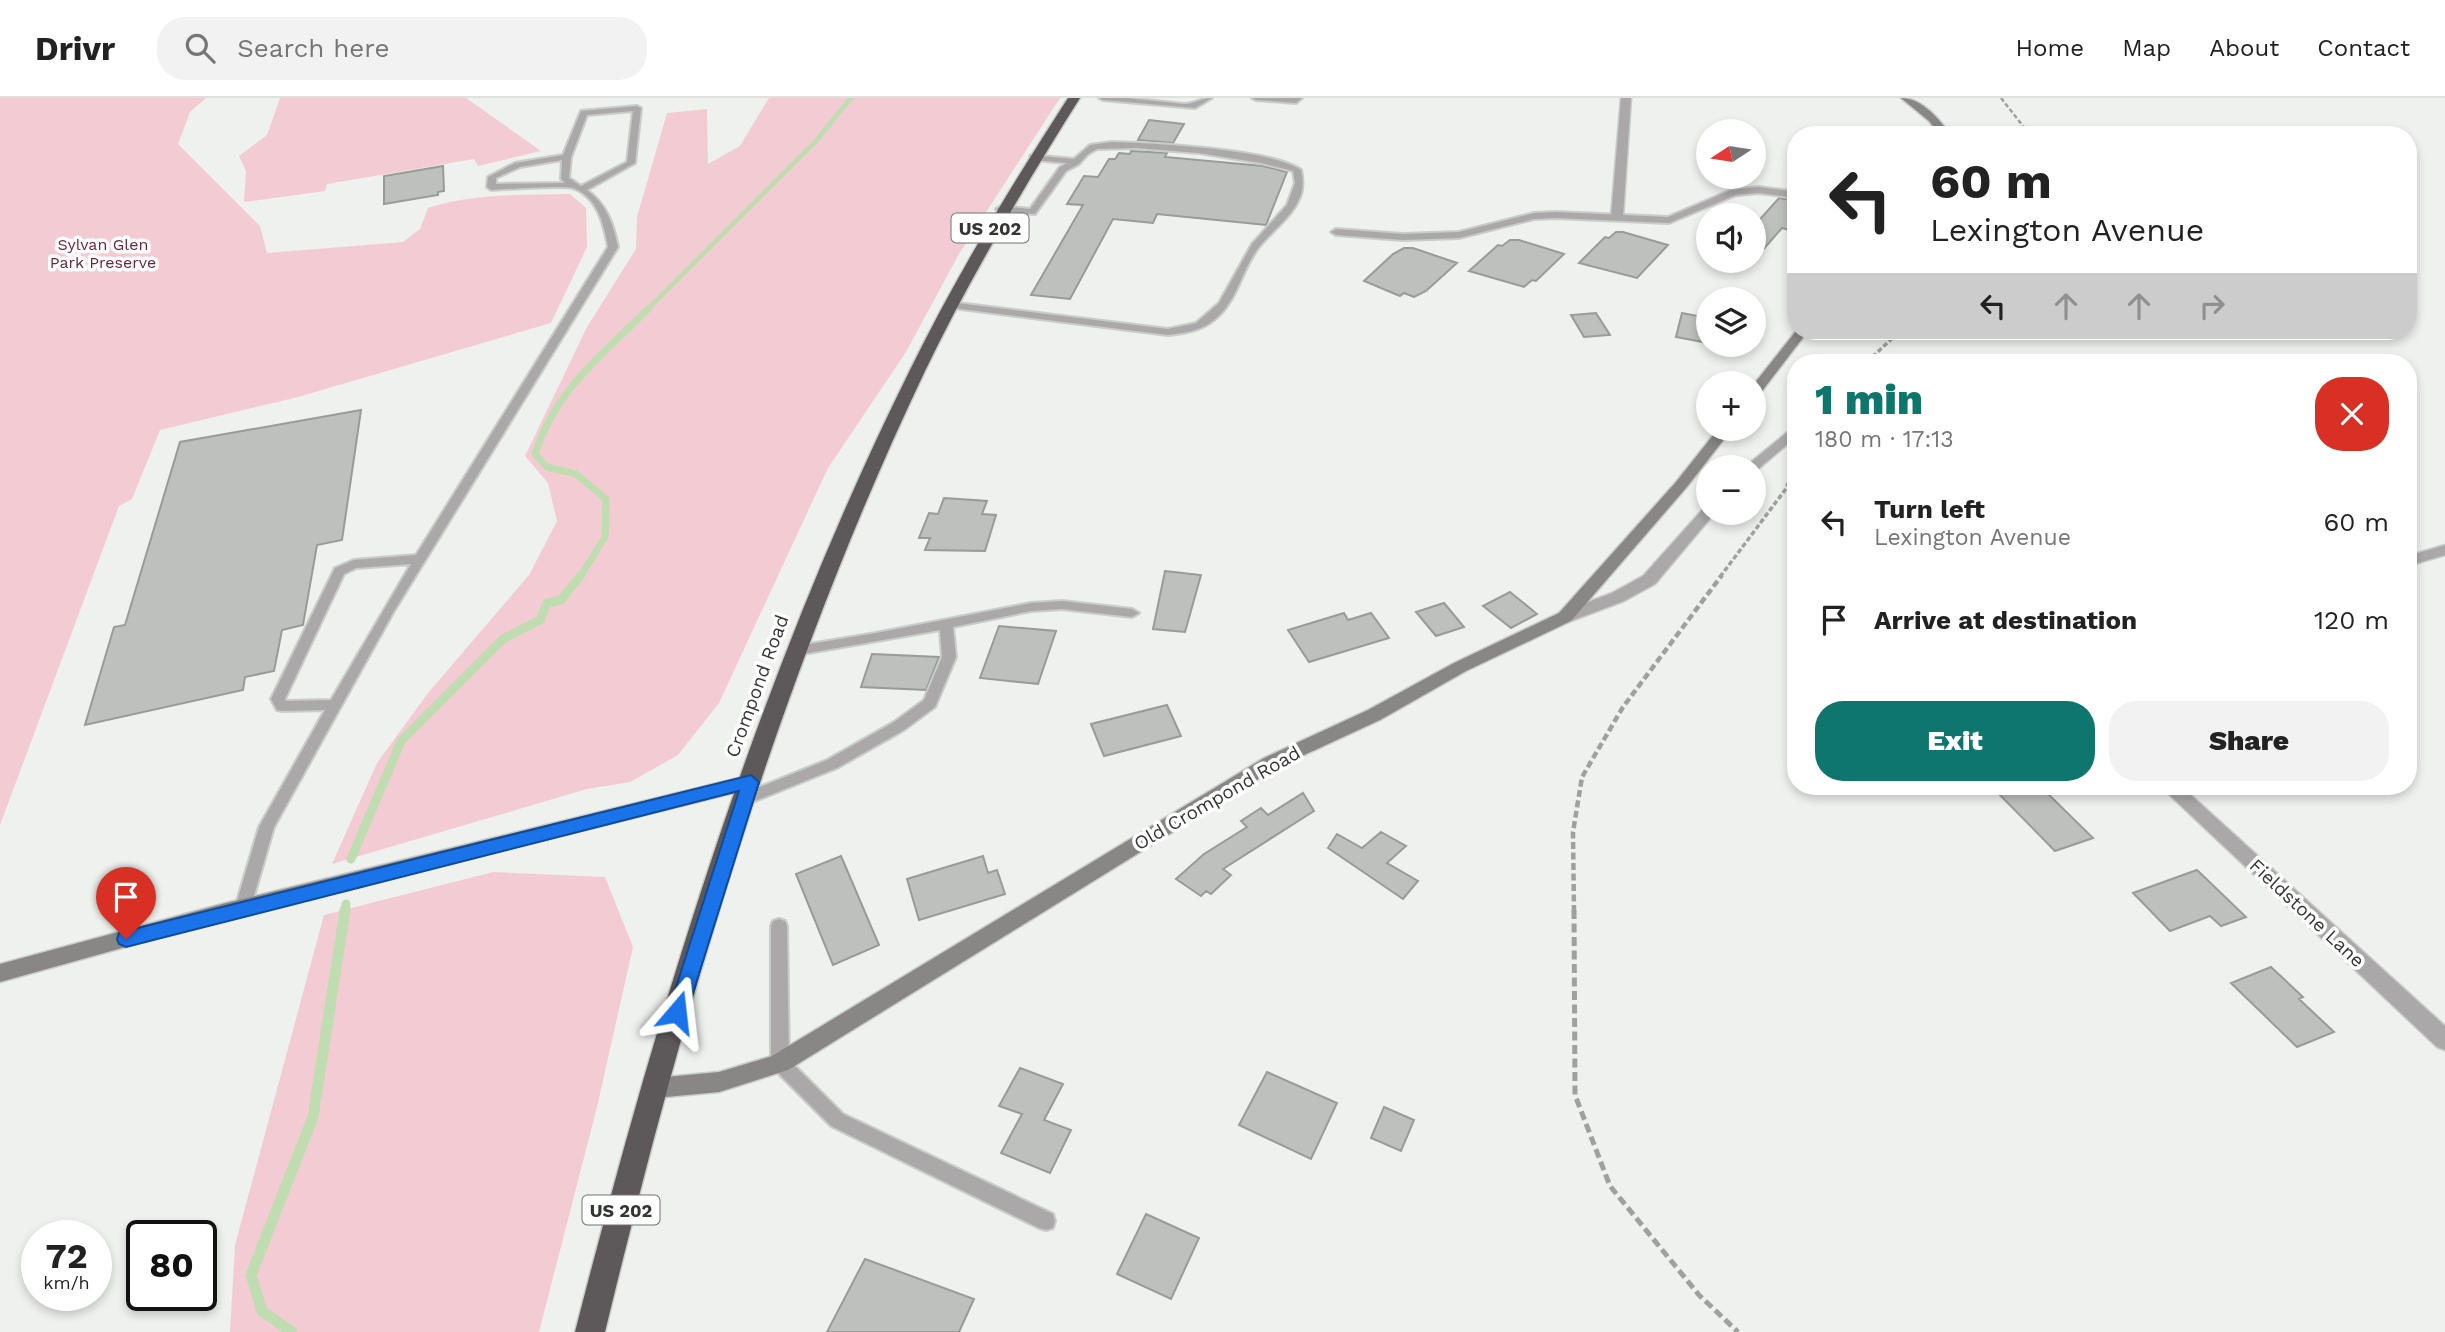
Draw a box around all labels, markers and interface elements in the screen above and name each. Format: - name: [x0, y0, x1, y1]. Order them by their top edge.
- search box: [157, 17, 647, 80]
- text: Drivr: [35, 29, 115, 68]
- icon: search: [181, 29, 219, 67]
- text: Search here: [237, 33, 390, 63]
- text: Home: [2016, 34, 2084, 62]
- text: Map: [2122, 34, 2171, 62]
- text: About: [2209, 34, 2279, 62]
- text: Contact: [2317, 34, 2410, 62]
- north arrow: [1696, 119, 1766, 189]
- map controls: [1696, 119, 1766, 525]
- text: 60 m: [1930, 152, 2052, 210]
- icon: left: [1815, 154, 1906, 245]
- button: sound: [1696, 203, 1766, 273]
- text: Lexington Avenue: [1930, 211, 2204, 249]
- road number: US 202: [951, 214, 1028, 243]
- park label: Sylvan Glen Park Preserve: [50, 235, 156, 272]
- button: layers: [1696, 287, 1766, 357]
- icon: left: [1974, 287, 2012, 325]
- icon: ahead: [2047, 287, 2085, 325]
- icon: ahead: [2120, 287, 2158, 325]
- icon: right: [2193, 287, 2231, 325]
- button: +: [1696, 371, 1766, 441]
- text: 1 min: [1815, 375, 1923, 424]
- button: close: [2315, 377, 2389, 451]
- text: 180 m · 17:13: [1815, 426, 1954, 453]
- button: −: [1696, 455, 1766, 525]
- text: Turn left: [1874, 494, 1985, 524]
- icon: left: [1815, 503, 1853, 541]
- text: 60 m: [2323, 507, 2389, 537]
- text: Lexington Avenue: [1874, 524, 2071, 551]
- icon: arrive: [1815, 601, 1853, 639]
- text: Arrive at destination: [1874, 605, 2137, 635]
- text: 120 m: [2314, 605, 2389, 635]
- street label: Crompond Road: [721, 612, 793, 760]
- button: Exit: [1815, 701, 2095, 781]
- button: Share: [2109, 701, 2389, 781]
- street label: Old Crompond Road: [1130, 741, 1304, 855]
- street label: Fieldstone Lane: [2245, 854, 2369, 972]
- pin: [96, 867, 156, 939]
- icon: arrive: [107, 878, 145, 916]
- position arrow: [640, 975, 714, 1049]
- road number: US 202: [582, 1196, 660, 1224]
- speed limit sign: 80: [126, 1220, 217, 1311]
- text: 72: [45, 1235, 88, 1277]
- text: km/h: [43, 1272, 90, 1293]

